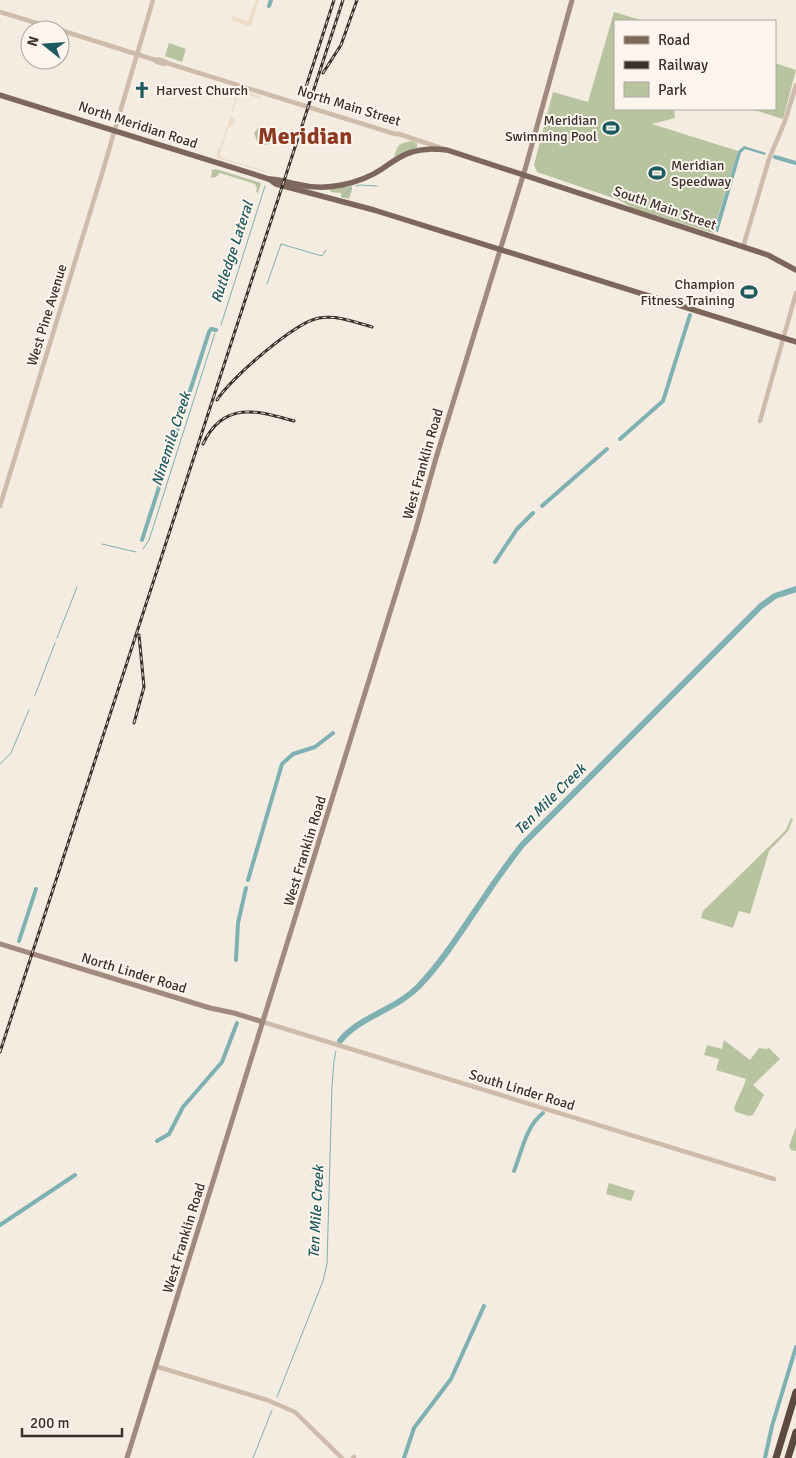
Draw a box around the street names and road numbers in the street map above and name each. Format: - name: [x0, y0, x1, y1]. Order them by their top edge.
- street label: North Main Street: [295, 82, 403, 130]
- street label: North Meridian Road: [76, 98, 200, 152]
- street label: South Main Street: [611, 182, 719, 234]
- street label: West Pine Avenue: [23, 262, 71, 368]
- street label: West Franklin Road: [399, 407, 447, 521]
- street label: West Franklin Road: [280, 794, 330, 908]
- street label: North Linder Road: [79, 949, 189, 997]
- street label: South Linder Road: [467, 1066, 577, 1114]
- street label: West Franklin Road: [159, 1181, 209, 1295]

